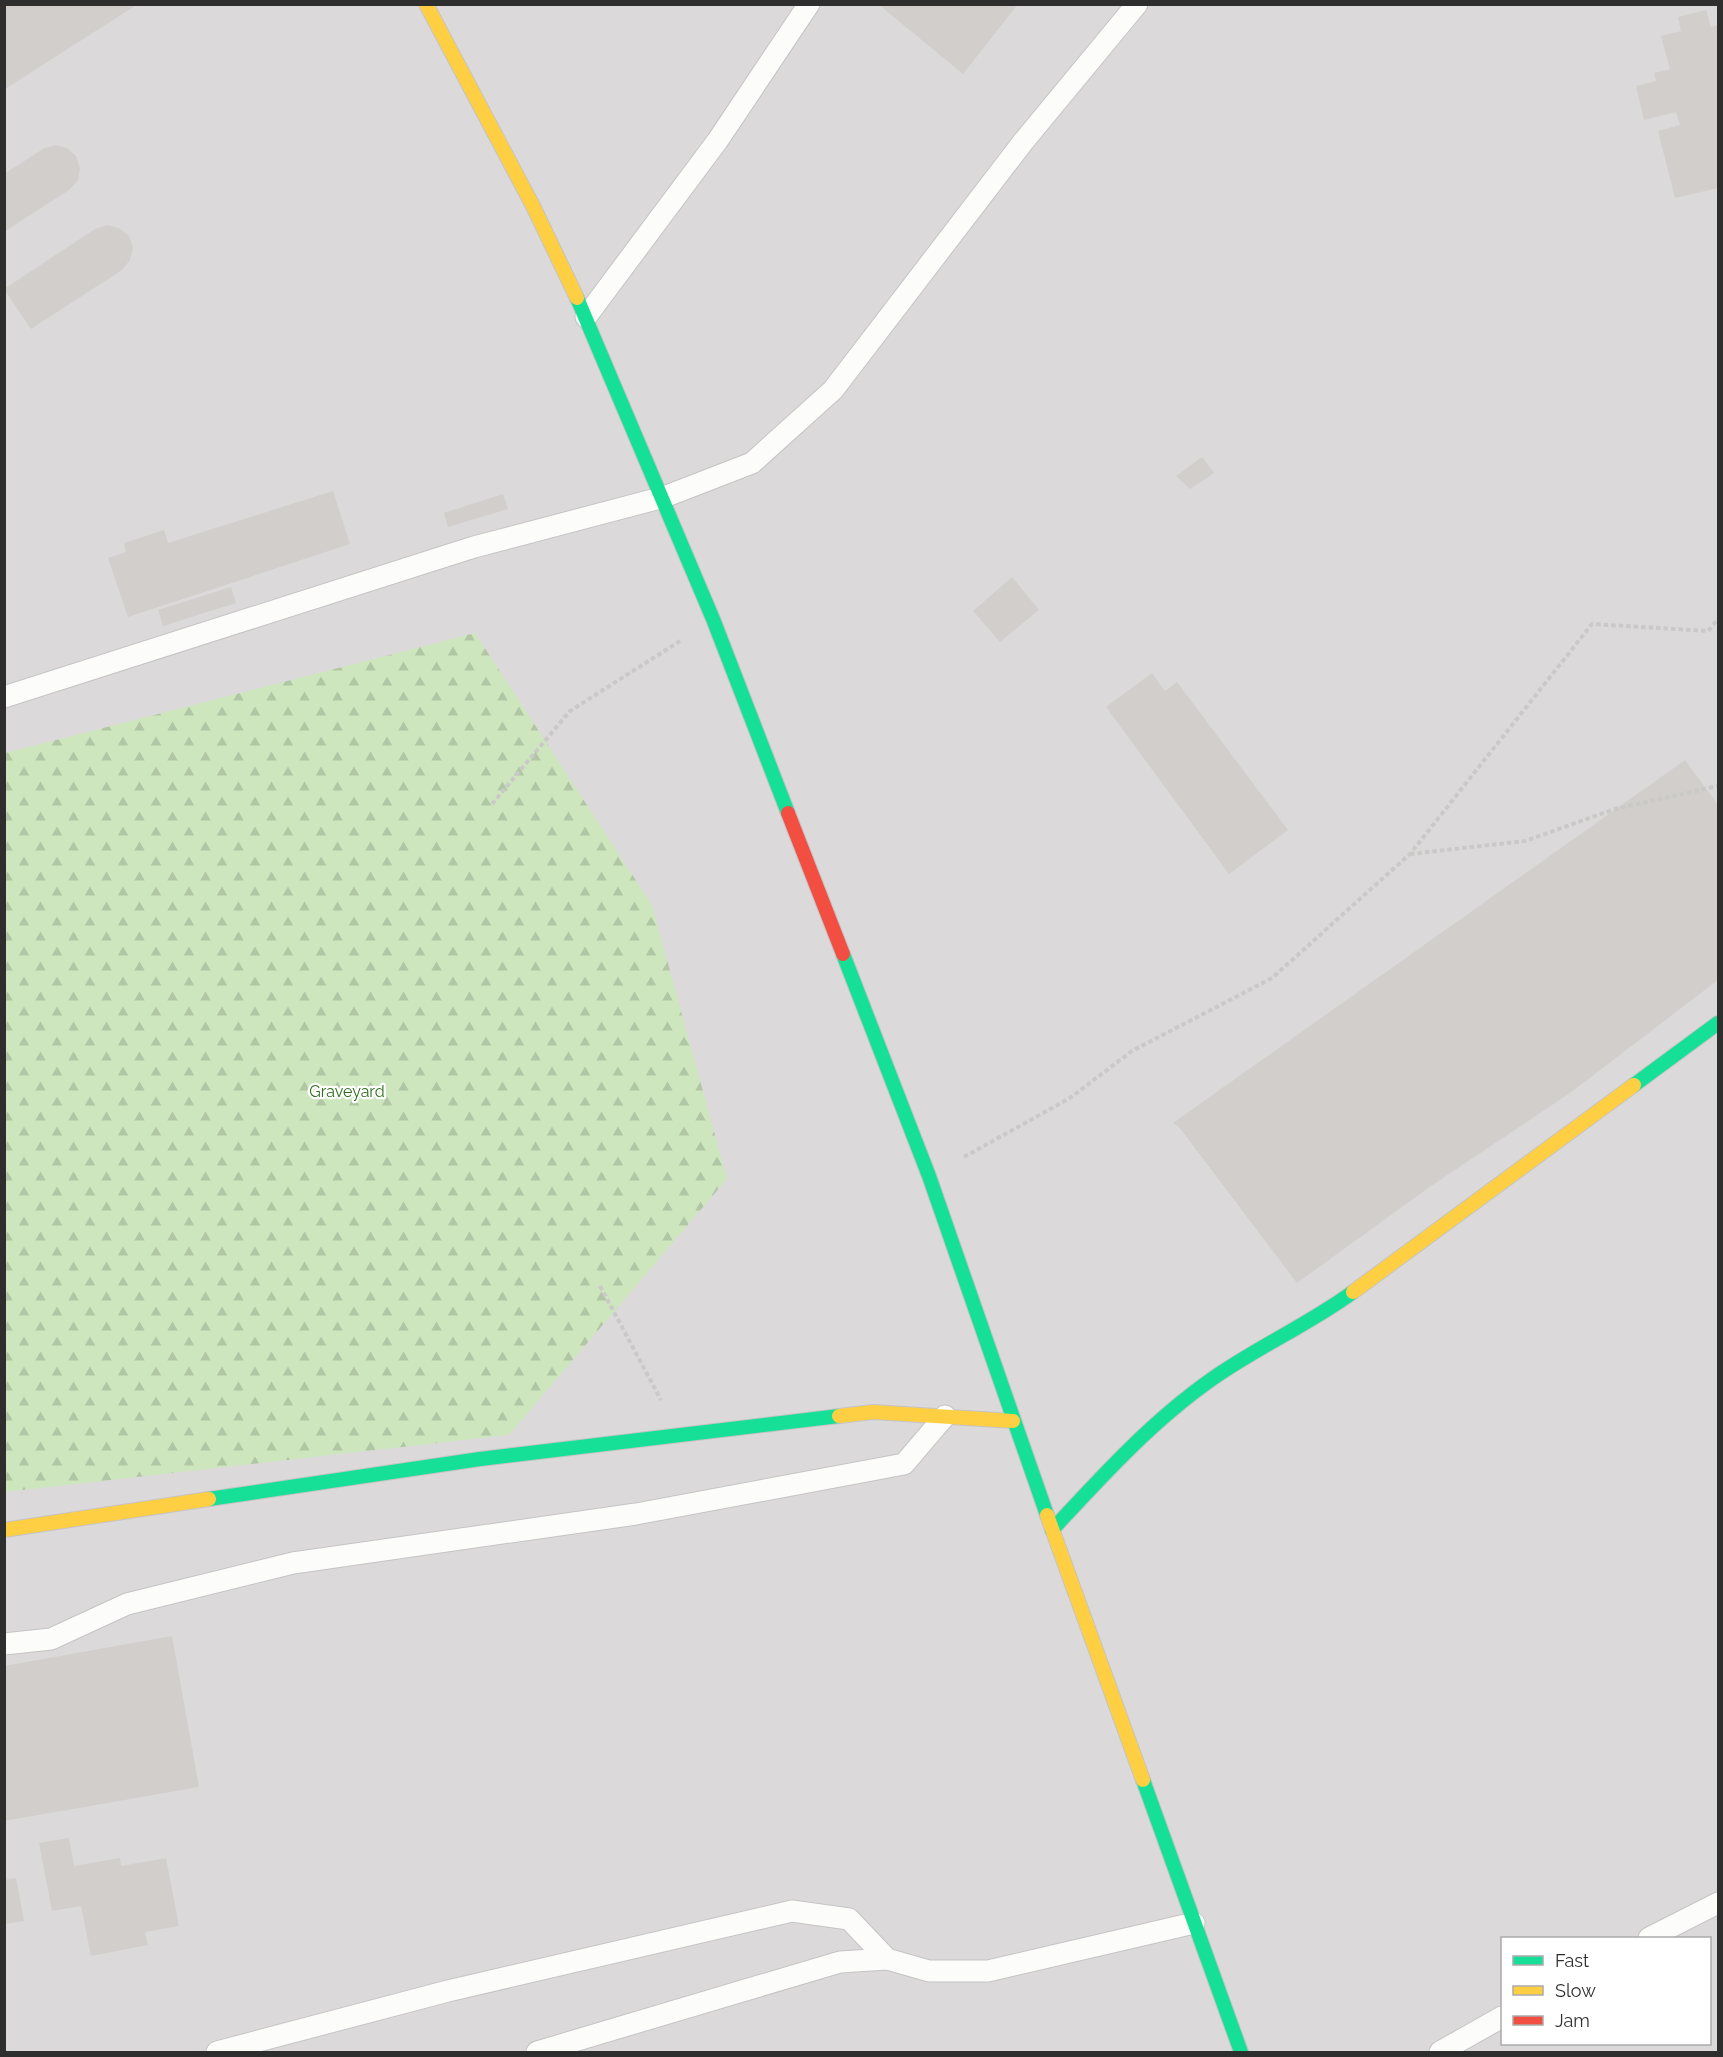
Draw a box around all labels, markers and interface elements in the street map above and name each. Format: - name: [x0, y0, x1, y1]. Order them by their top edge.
- park label: Graveyard: [309, 1082, 385, 1101]
- legend: [1501, 1937, 1711, 2045]
- text: Fast: [1555, 1950, 1589, 1971]
- text: Slow: [1555, 1980, 1596, 2001]
- text: Jam: [1555, 2010, 1590, 2031]

